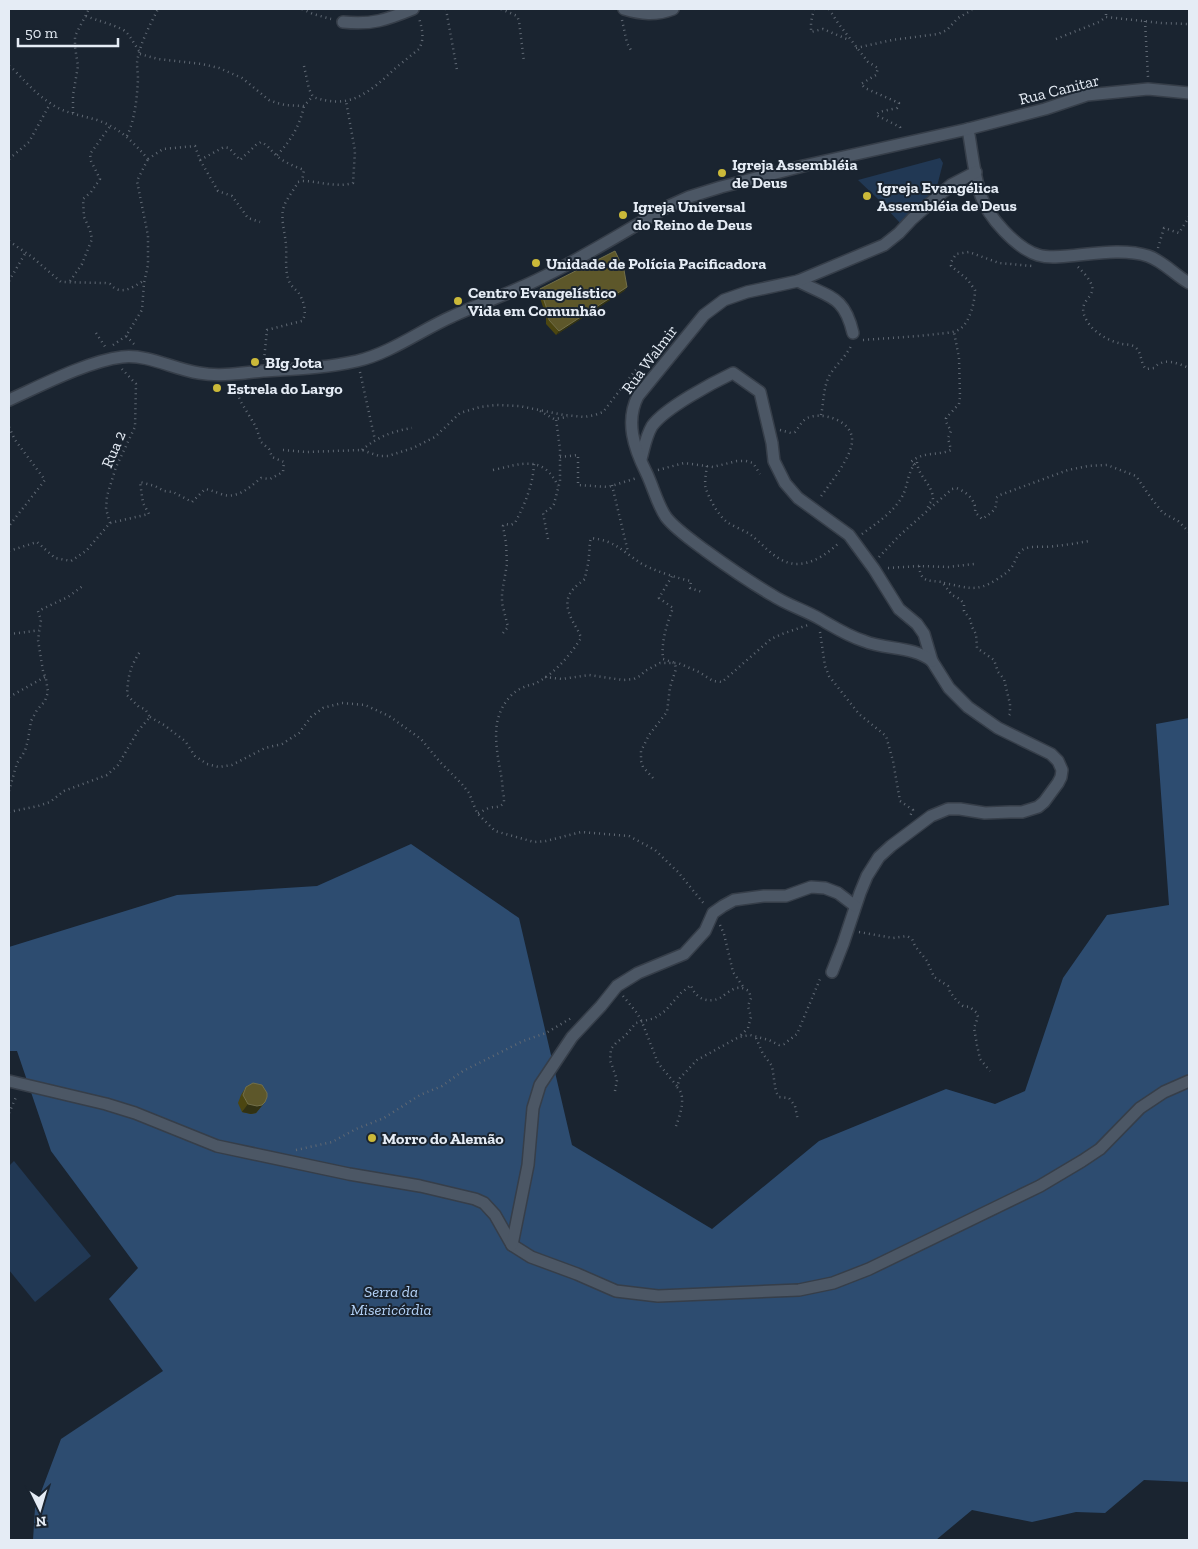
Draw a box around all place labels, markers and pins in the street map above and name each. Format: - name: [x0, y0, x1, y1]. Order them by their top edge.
- place label: Igreja Assembléia de Deus: [732, 155, 858, 192]
- marker: Igreja Assembléia de Deus: [716, 167, 728, 179]
- place label: Igreja Evangélica Assembléia de Deus: [877, 178, 1017, 215]
- marker: Igreja Evangélica Assembléia de Deus: [861, 190, 873, 202]
- place label: Igreja Universal do Reino de Deus: [633, 197, 752, 234]
- marker: Igreja Universal do Reino de Deus: [617, 209, 629, 221]
- place label: Unidade de Polícia Pacificadora: [546, 254, 766, 273]
- marker: Unidade de Polícia Pacificadora: [530, 257, 542, 269]
- place label: Centro Evangelístico Vida em Comunhão: [468, 283, 617, 320]
- marker: Centro Evangelístico Vida em Comunhão: [452, 295, 464, 307]
- place label: BIg Jota: [265, 353, 322, 372]
- marker: BIg Jota: [249, 356, 261, 368]
- place label: Estrela do Largo: [227, 379, 343, 398]
- marker: Estrela do Largo: [211, 382, 223, 394]
- place label: Morro do Alemão: [382, 1129, 504, 1148]
- marker: Morro do Alemão: [366, 1132, 378, 1144]

